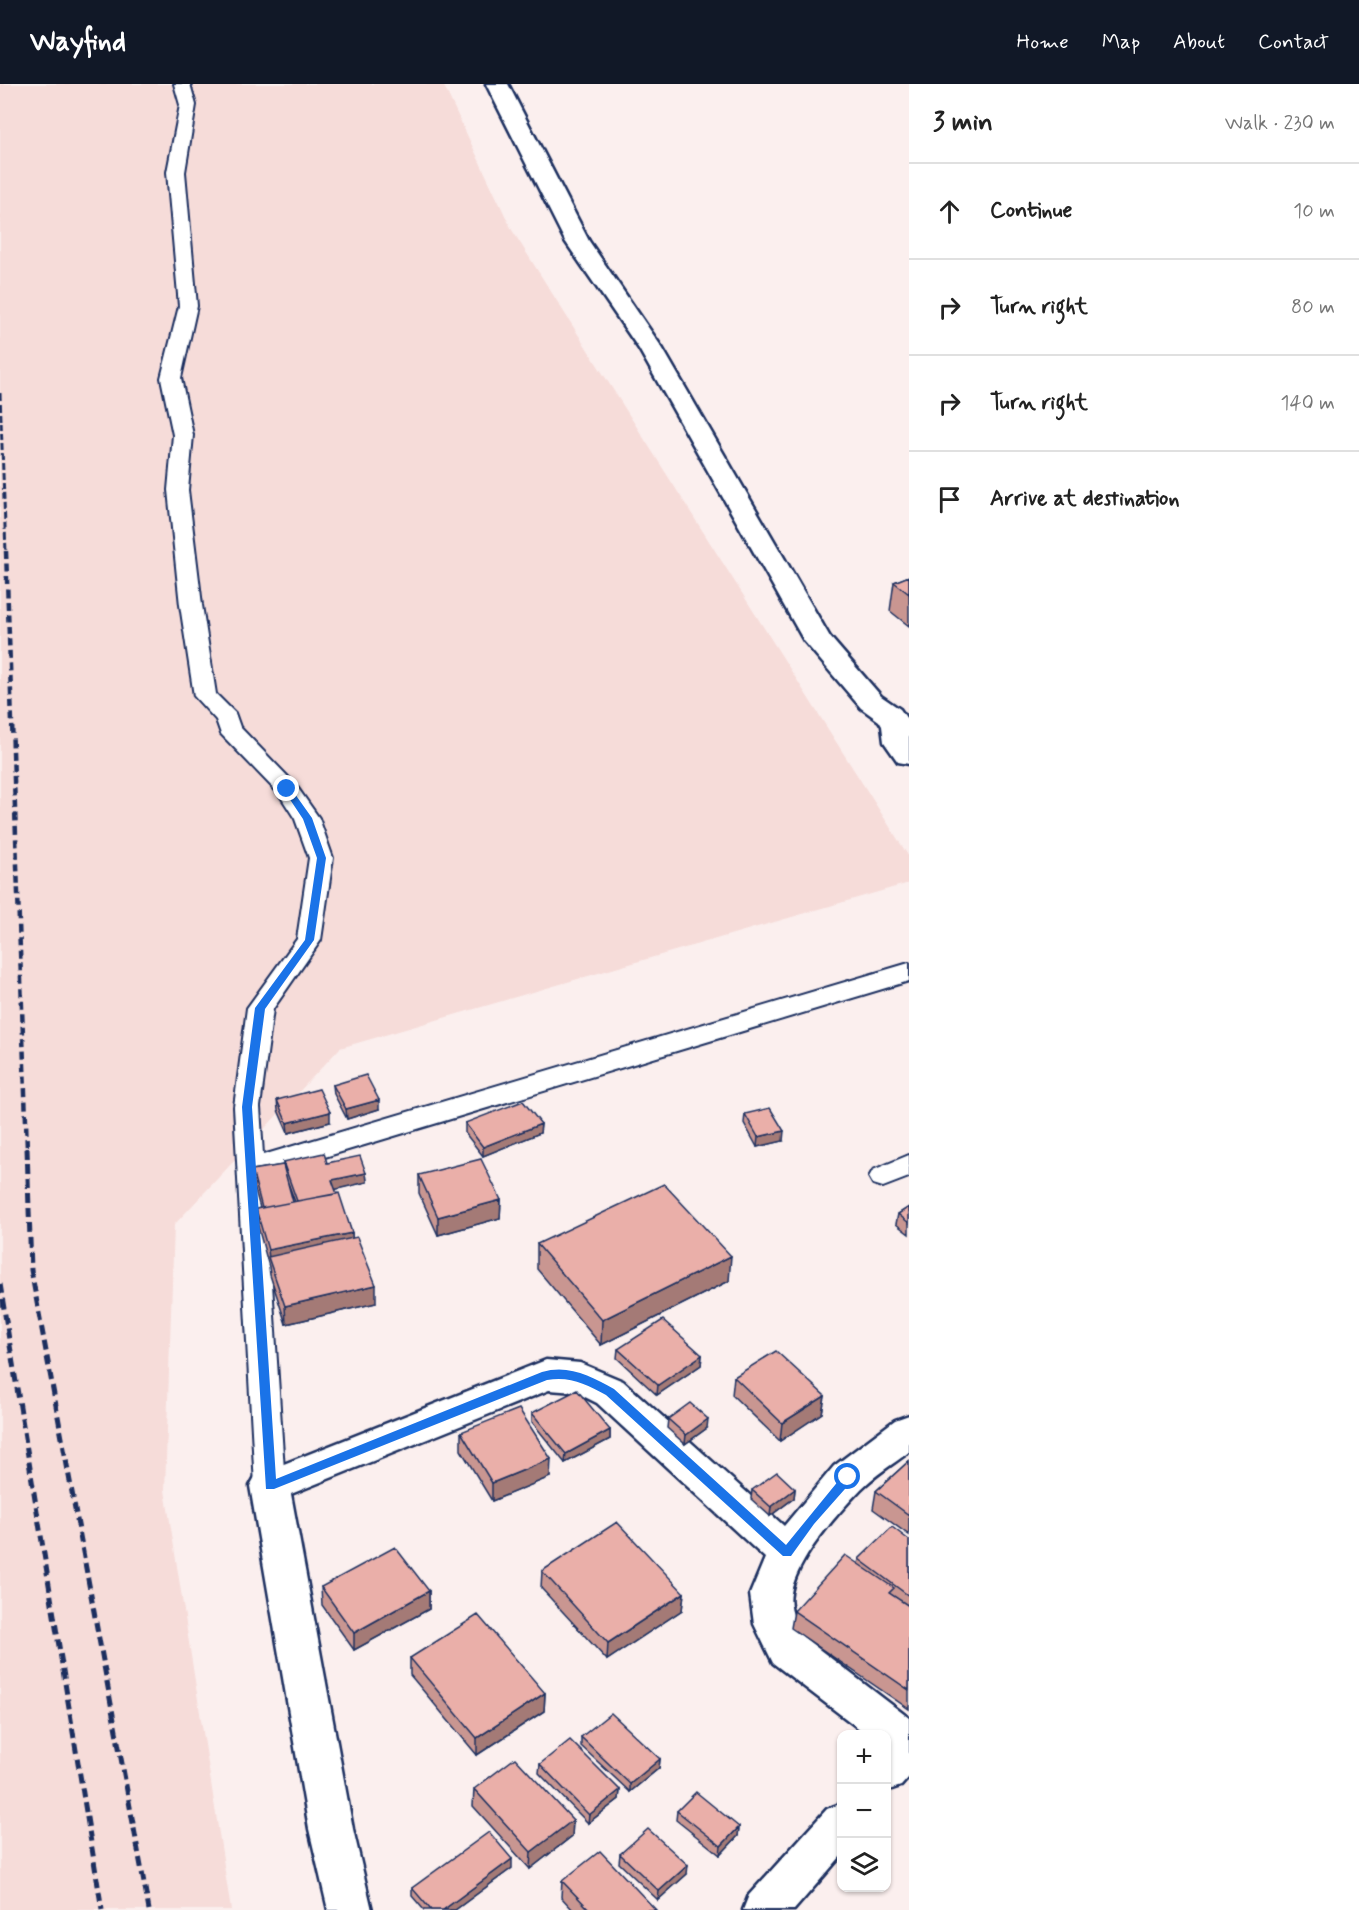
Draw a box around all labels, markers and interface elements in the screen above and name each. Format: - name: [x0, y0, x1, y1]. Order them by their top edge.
- text: Wayfind: [30, 24, 126, 61]
- text: Home: [1017, 28, 1069, 56]
- text: Map: [1102, 28, 1140, 56]
- text: About: [1173, 28, 1225, 56]
- text: Contact: [1258, 28, 1329, 56]
- text: 3 min: [933, 106, 993, 140]
- text: Walk · 230 m: [1225, 110, 1335, 137]
- icon: ahead: [933, 195, 966, 228]
- text: Continue: [990, 197, 1072, 225]
- text: 10 m: [1293, 198, 1335, 225]
- icon: right: [933, 291, 966, 324]
- text: Turn right: [990, 293, 1088, 321]
- text: 80 m: [1291, 294, 1335, 321]
- icon: right: [933, 387, 966, 420]
- text: Turn right: [990, 389, 1088, 417]
- text: 140 m: [1281, 390, 1335, 417]
- icon: arrive: [933, 483, 966, 516]
- text: Arrive at destination: [990, 485, 1180, 513]
- route end: [273, 775, 299, 801]
- route start: [834, 1463, 860, 1489]
- map controls: [837, 1730, 891, 1892]
- button: +: [837, 1730, 891, 1784]
- button: −: [837, 1784, 891, 1838]
- button: layers: [837, 1838, 891, 1892]

